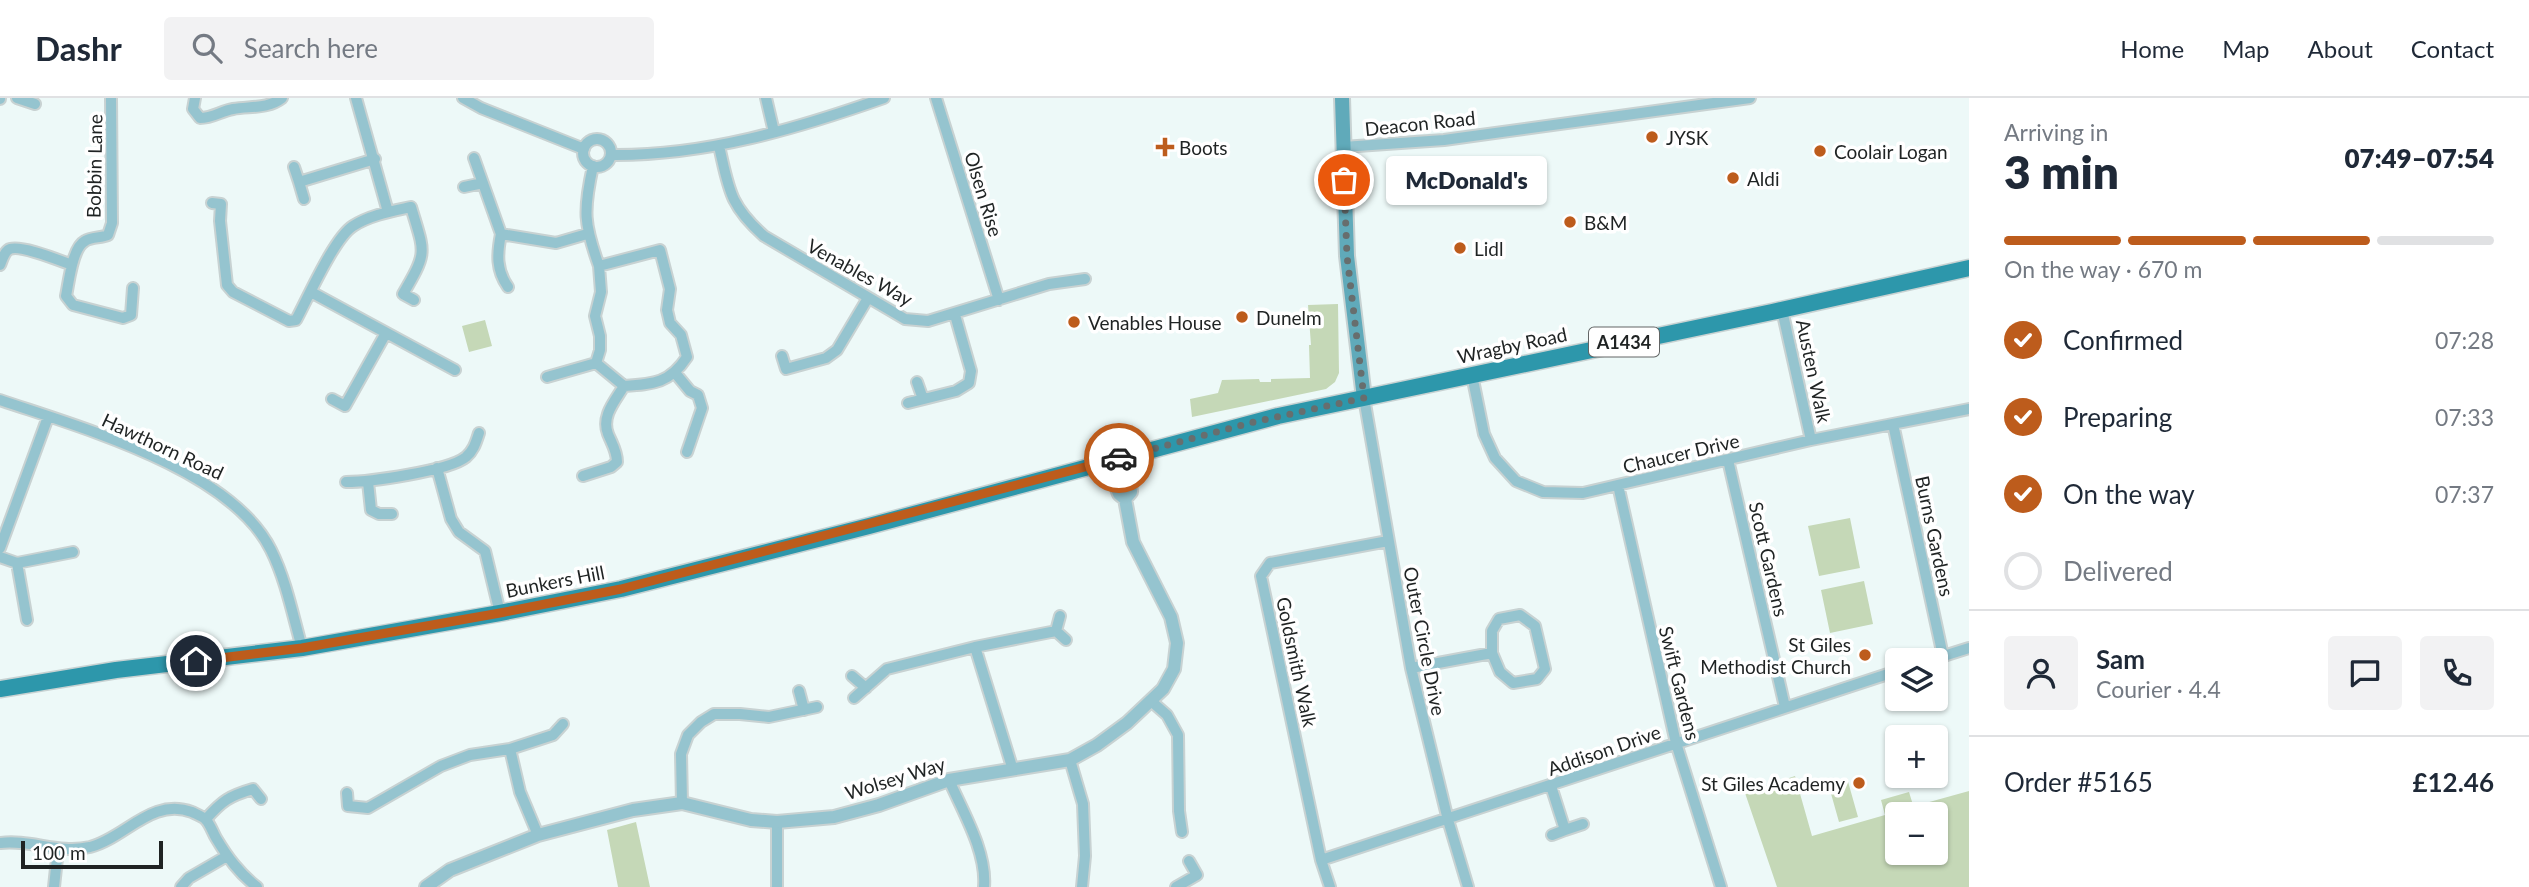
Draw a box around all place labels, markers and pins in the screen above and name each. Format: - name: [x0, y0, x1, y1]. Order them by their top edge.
- place label: JYSK: [1666, 126, 1709, 149]
- marker: JYSK: [1644, 129, 1660, 145]
- place label: Boots: [1179, 136, 1228, 159]
- marker: Boots: [1157, 139, 1173, 155]
- place label: Coolair Logan: [1834, 140, 1948, 163]
- marker: Coolair Logan: [1812, 143, 1828, 159]
- pin: [1314, 150, 1374, 210]
- callout: McDonald's: [1386, 155, 1547, 204]
- place label: Aldi: [1747, 167, 1780, 190]
- marker: Aldi: [1725, 170, 1741, 186]
- place label: B&M: [1584, 211, 1627, 234]
- marker: B&M: [1562, 214, 1578, 230]
- place label: Lidl: [1474, 237, 1503, 260]
- marker: Lidl: [1452, 240, 1468, 256]
- place label: Dunelm: [1256, 306, 1322, 329]
- marker: Dunelm: [1234, 309, 1250, 325]
- place label: Venables House: [1088, 311, 1222, 334]
- marker: Venables House: [1066, 314, 1082, 330]
- pin: [166, 631, 226, 691]
- place label: St Giles Methodist Church: [1700, 633, 1851, 678]
- marker: St Giles Methodist Church: [1857, 647, 1873, 663]
- place label: St Giles Academy: [1701, 772, 1845, 795]
- marker: St Giles Academy: [1851, 775, 1867, 791]

